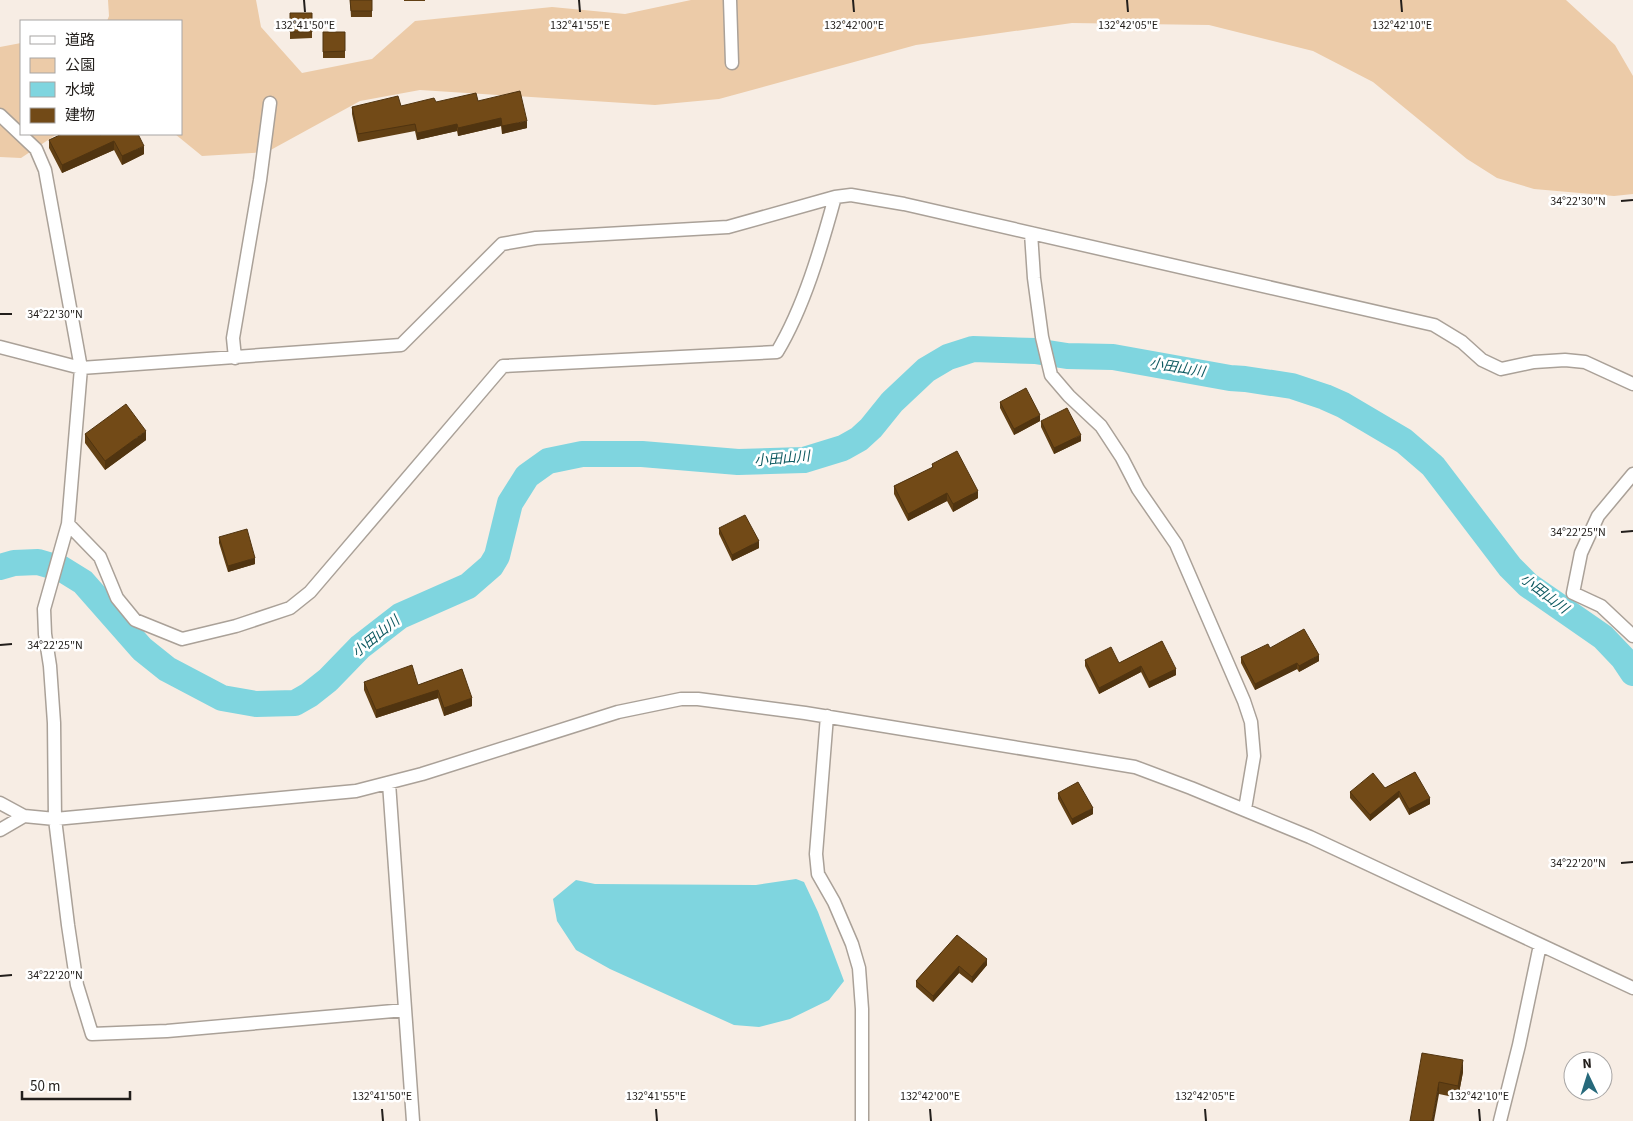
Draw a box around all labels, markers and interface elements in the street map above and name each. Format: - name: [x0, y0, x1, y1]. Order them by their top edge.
- text: 132°41'50"E: [275, 17, 335, 34]
- text: 132°41'55"E: [550, 17, 610, 34]
- text: 132°42'00"E: [824, 17, 884, 34]
- text: 132°42'05"E: [1098, 17, 1158, 34]
- text: 132°42'10"E: [1372, 17, 1432, 34]
- legend: [20, 20, 182, 135]
- text: 道路: [65, 30, 95, 51]
- text: 公園: [65, 55, 95, 76]
- text: 水域: [65, 80, 95, 101]
- text: 建物: [65, 105, 95, 126]
- text: 34°22'30"N: [1550, 193, 1606, 210]
- text: 34°22'30"N: [27, 306, 83, 323]
- water label: 小田山川: [1148, 354, 1208, 383]
- water label: 小田山川: [753, 446, 813, 471]
- text: 34°22'25"N: [1550, 524, 1606, 541]
- water label: 小田山川: [1516, 569, 1574, 620]
- water label: 小田山川: [348, 610, 406, 662]
- text: 34°22'25"N: [27, 637, 83, 654]
- text: 34°22'20"N: [1550, 855, 1606, 872]
- text: 34°22'20"N: [27, 967, 83, 984]
- north arrow: [1563, 1051, 1613, 1101]
- text: N: [1582, 1054, 1593, 1074]
- scale bar: [22, 1068, 130, 1100]
- text: 50 m: [30, 1076, 60, 1097]
- text: 132°41'50"E: [352, 1088, 412, 1105]
- text: 132°41'55"E: [626, 1088, 686, 1105]
- text: 132°42'00"E: [900, 1088, 960, 1105]
- text: 132°42'05"E: [1175, 1088, 1235, 1105]
- text: 132°42'10"E: [1449, 1088, 1509, 1105]

